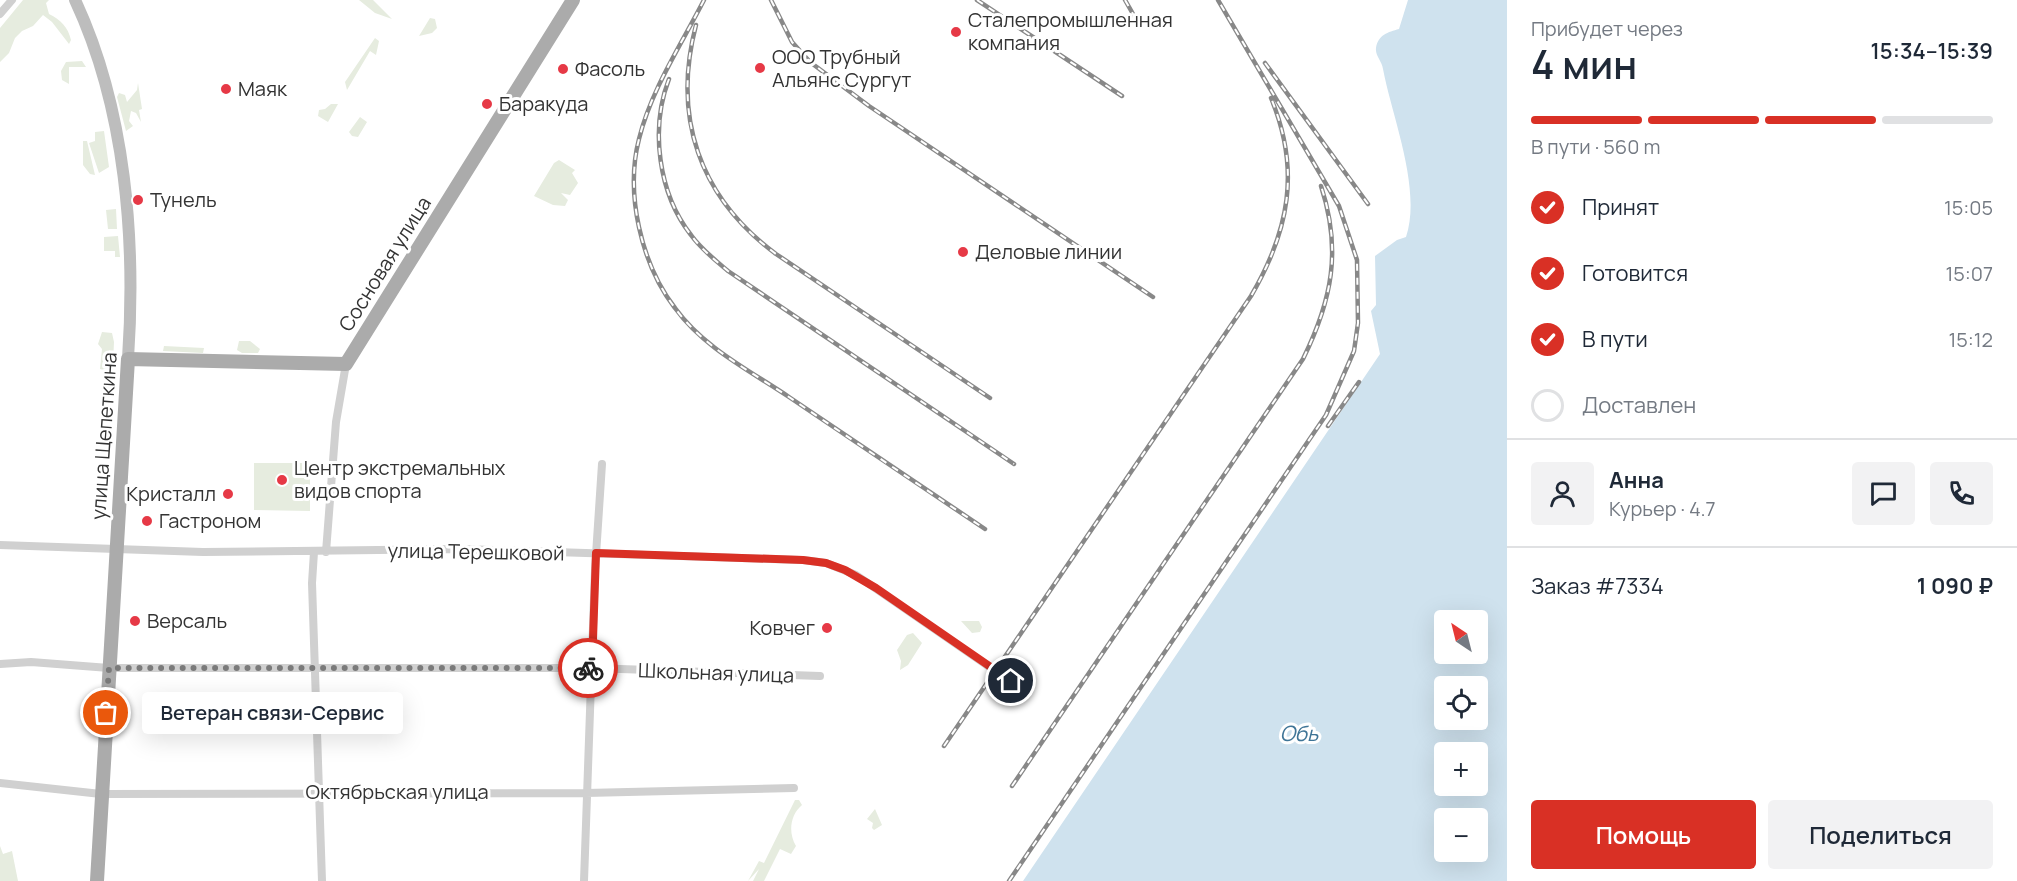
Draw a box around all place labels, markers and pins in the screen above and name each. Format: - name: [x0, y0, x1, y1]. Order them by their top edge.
- place label: Сталепромышленная компания: [968, 6, 1173, 56]
- marker: Сталепромышленная компания: [949, 25, 963, 39]
- place label: ООО Трубный Альянс Сургут: [772, 43, 911, 93]
- place label: Фасоль: [575, 55, 645, 82]
- marker: ООО Трубный Альянс Сургут: [753, 61, 767, 75]
- marker: Фасоль: [556, 62, 570, 76]
- place label: Маяк: [238, 75, 288, 102]
- marker: Маяк: [219, 82, 233, 96]
- place label: Баракуда: [499, 90, 588, 117]
- marker: Баракуда: [480, 97, 494, 111]
- place label: Тунель: [150, 186, 217, 213]
- marker: Тунель: [131, 193, 145, 207]
- place label: Деловые линии: [975, 238, 1122, 265]
- marker: Деловые линии: [956, 245, 970, 259]
- place label: Центр экстремальных видов спорта: [294, 454, 506, 504]
- marker: Центр экстремальных видов спорта: [275, 473, 289, 487]
- place label: Кристалл: [126, 480, 216, 507]
- marker: Кристалл: [221, 487, 235, 501]
- place label: Гастроном: [159, 507, 261, 534]
- marker: Гастроном: [140, 514, 154, 528]
- place label: Версаль: [147, 607, 227, 634]
- marker: Версаль: [128, 614, 142, 628]
- place label: Ковчег: [750, 614, 815, 641]
- marker: Ковчег: [820, 621, 834, 635]
- pin: [985, 655, 1036, 706]
- pin: [80, 687, 131, 738]
- callout: Ветеран связи-Сервис: [142, 692, 403, 734]

